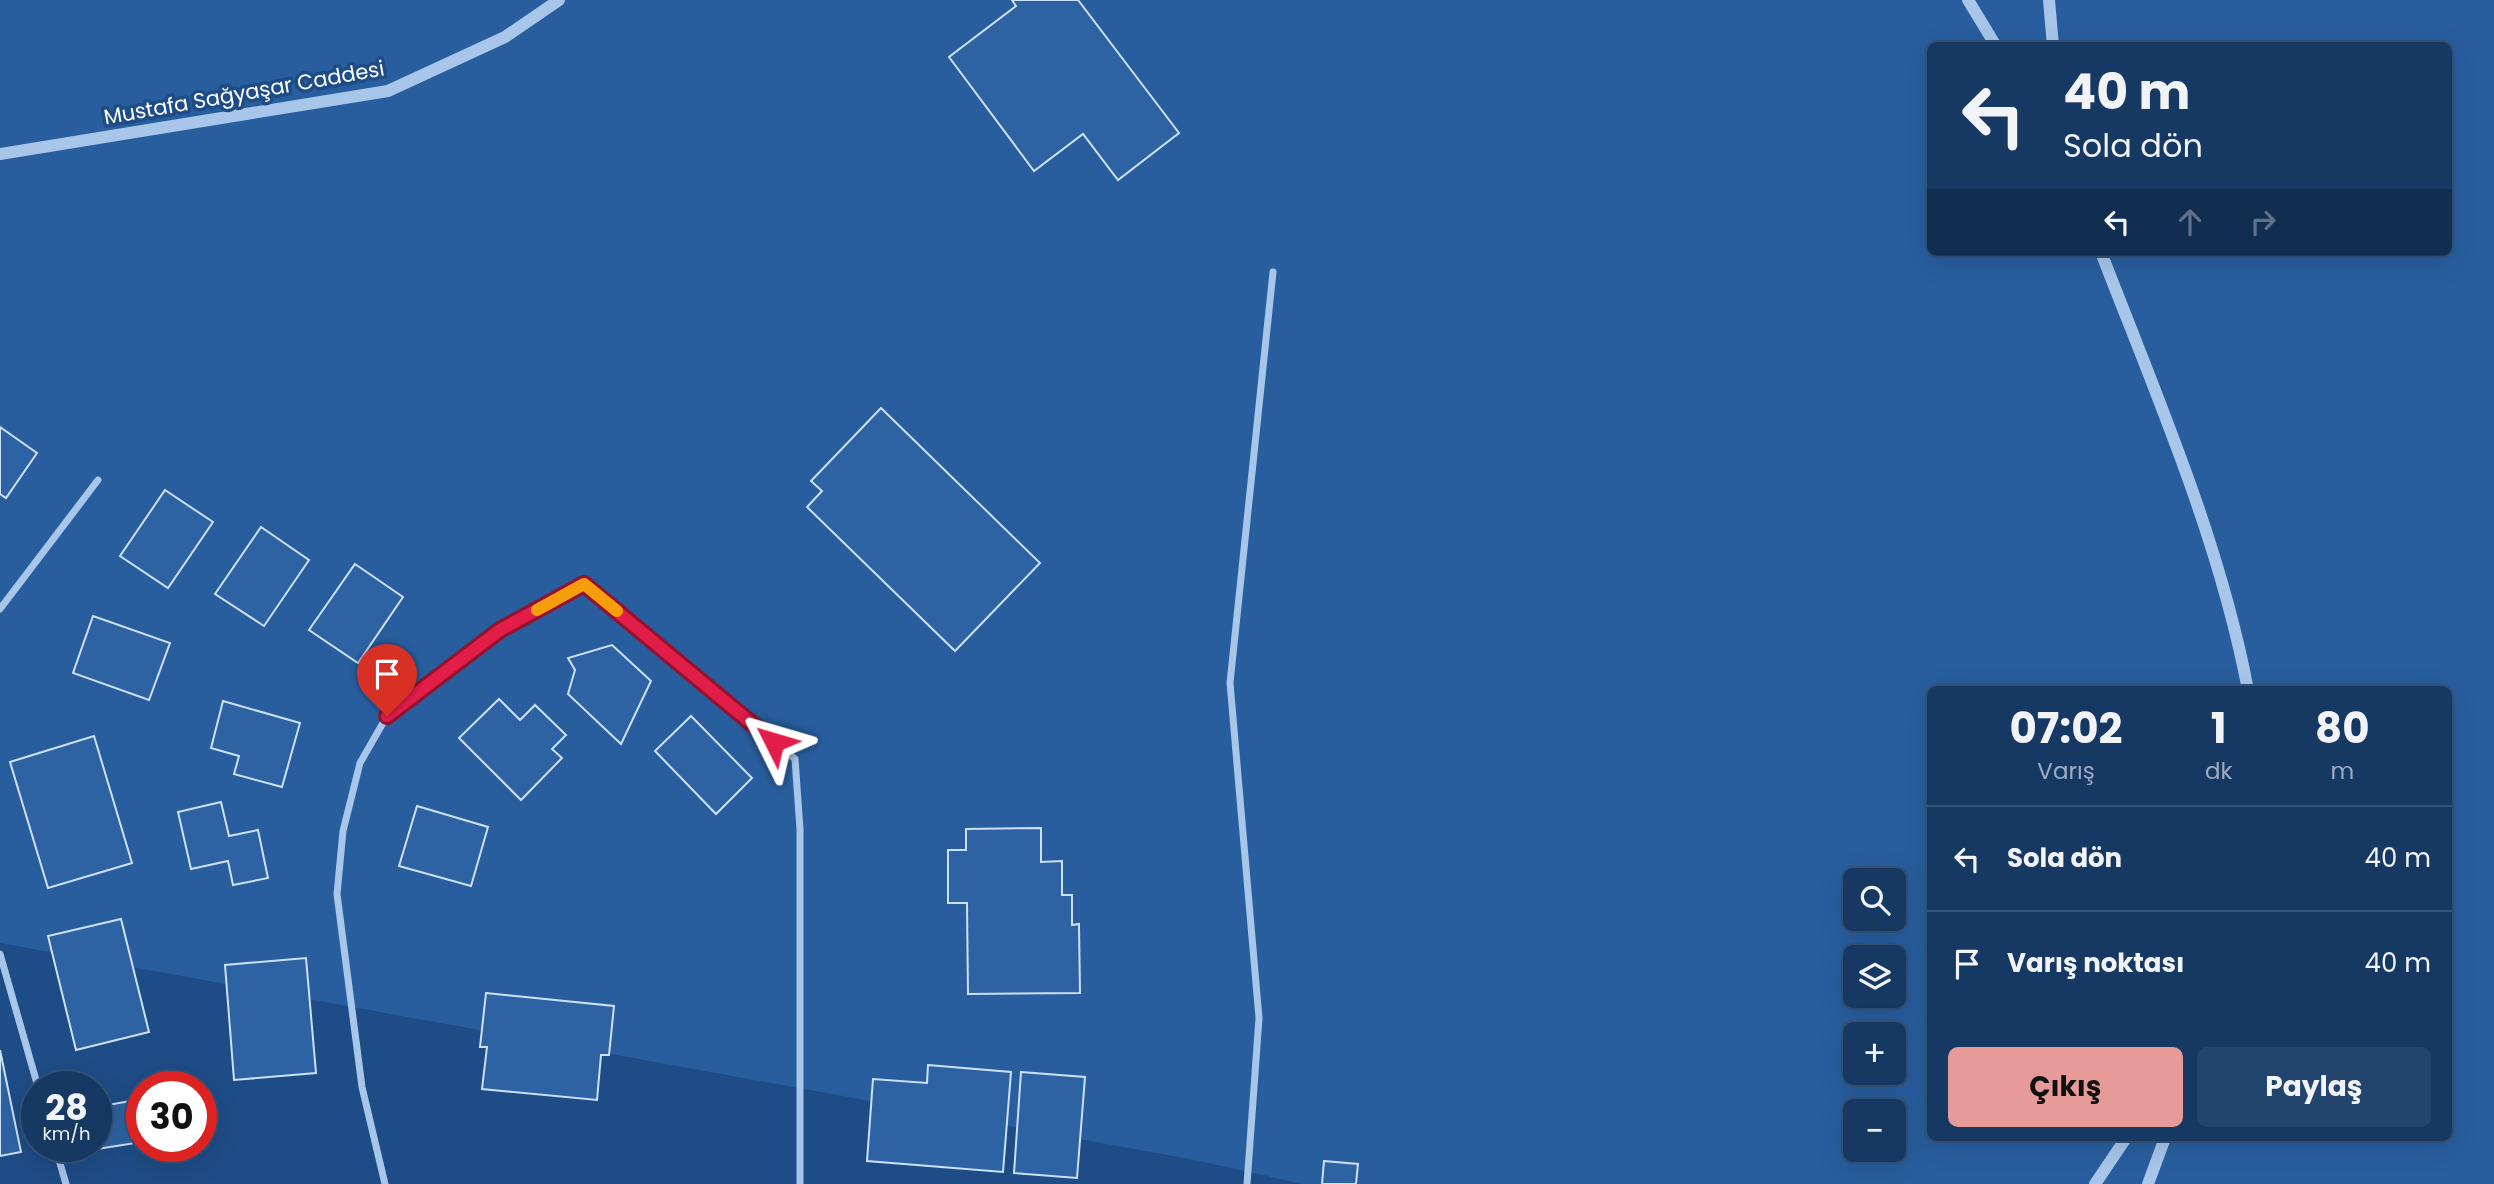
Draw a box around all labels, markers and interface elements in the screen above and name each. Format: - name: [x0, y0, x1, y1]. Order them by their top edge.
- street label: Mustafa Sağyaşar Caddesi: [101, 54, 386, 131]
- text: 40 m: [2063, 58, 2190, 126]
- icon: left: [1948, 70, 2039, 161]
- text: Sola dön: [2063, 123, 2203, 168]
- icon: left: [2098, 203, 2136, 241]
- icon: ahead: [2171, 203, 2209, 241]
- icon: right: [2244, 203, 2282, 241]
- pin: [357, 644, 417, 716]
- icon: arrive: [368, 655, 406, 693]
- text: 07:02: [2009, 699, 2123, 758]
- text: 1: [2211, 699, 2227, 758]
- text: 80: [2315, 699, 2370, 758]
- position arrow: [737, 705, 811, 779]
- text: Varış: [2037, 755, 2095, 787]
- text: dk: [2205, 755, 2232, 787]
- text: m: [2330, 755, 2354, 787]
- icon: left: [1948, 840, 1986, 878]
- text: Sola dön: [2007, 840, 2122, 876]
- text: 40 m: [2365, 840, 2431, 876]
- map controls: [1843, 868, 1906, 1162]
- button: search: [1843, 868, 1906, 931]
- button: layers: [1843, 945, 1906, 1008]
- icon: arrive: [1948, 945, 1986, 983]
- text: Varış noktası: [2007, 945, 2184, 981]
- text: 40 m: [2365, 945, 2431, 981]
- button: +: [1843, 1022, 1906, 1085]
- button: Çıkış: [1948, 1047, 2183, 1127]
- button: Paylaş: [2197, 1047, 2431, 1127]
- speed limit sign: 30: [126, 1071, 217, 1162]
- text: 28: [45, 1083, 88, 1132]
- button: −: [1843, 1099, 1906, 1162]
- text: km/h: [43, 1121, 90, 1146]

